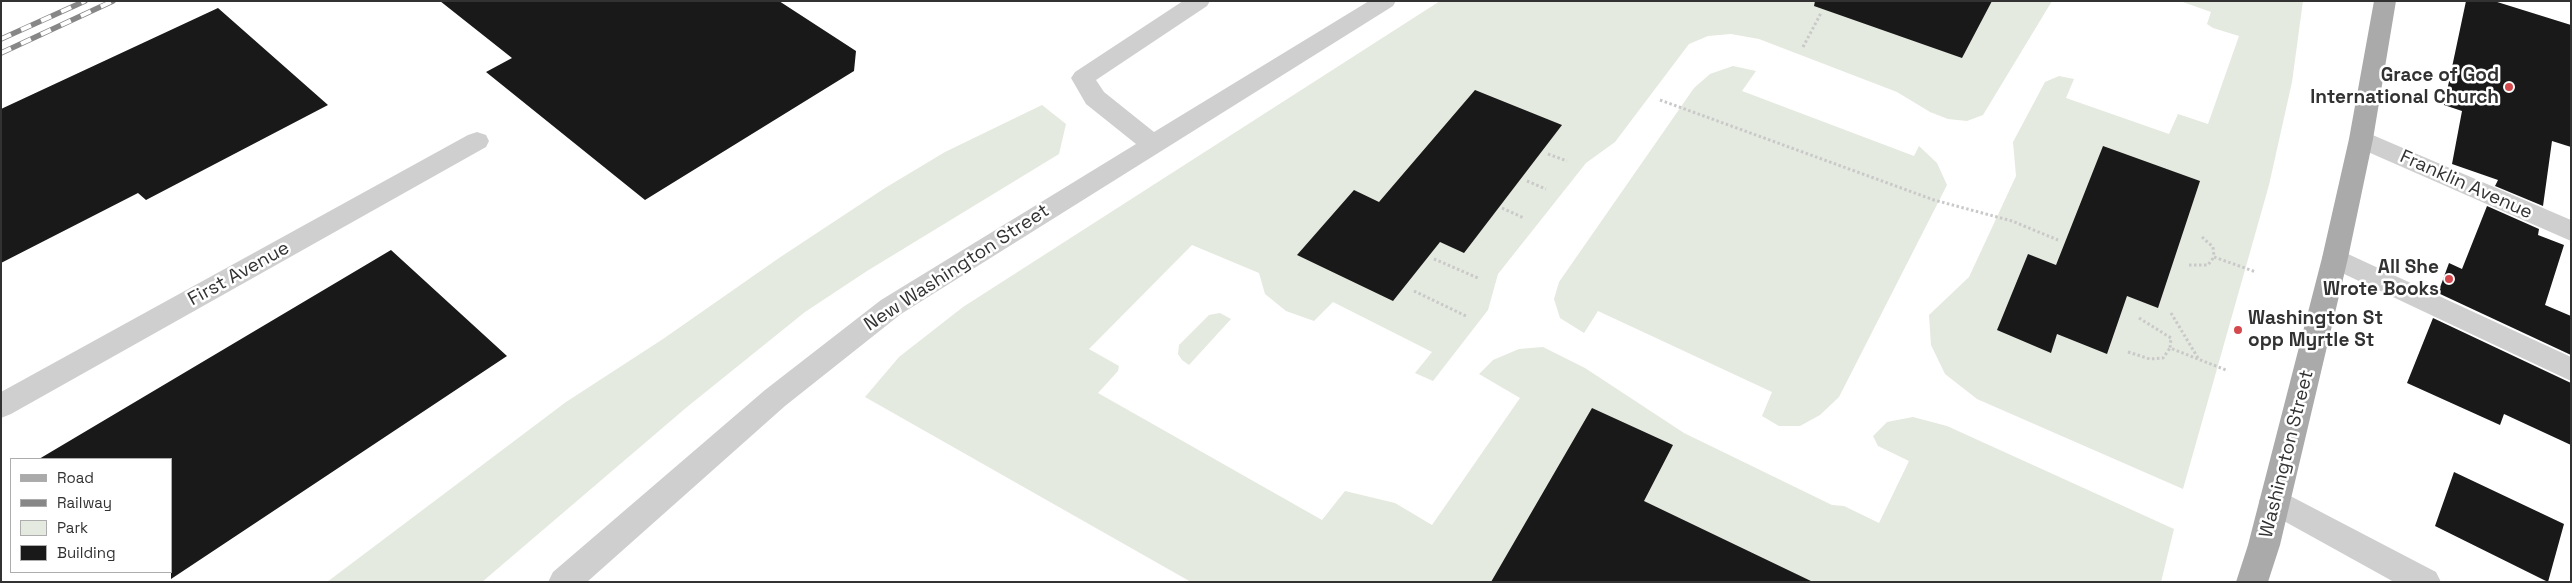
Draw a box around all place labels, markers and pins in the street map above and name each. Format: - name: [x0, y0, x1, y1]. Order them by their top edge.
- place label: Grace of God International Church: [2310, 65, 2499, 109]
- marker: Grace of God International Church: [2503, 81, 2515, 93]
- place label: All She Wrote Books: [2323, 257, 2439, 301]
- marker: All She Wrote Books: [2443, 273, 2455, 285]
- place label: Washington St opp Myrtle St: [2248, 308, 2383, 352]
- marker: Washington St opp Myrtle St: [2232, 324, 2244, 336]

